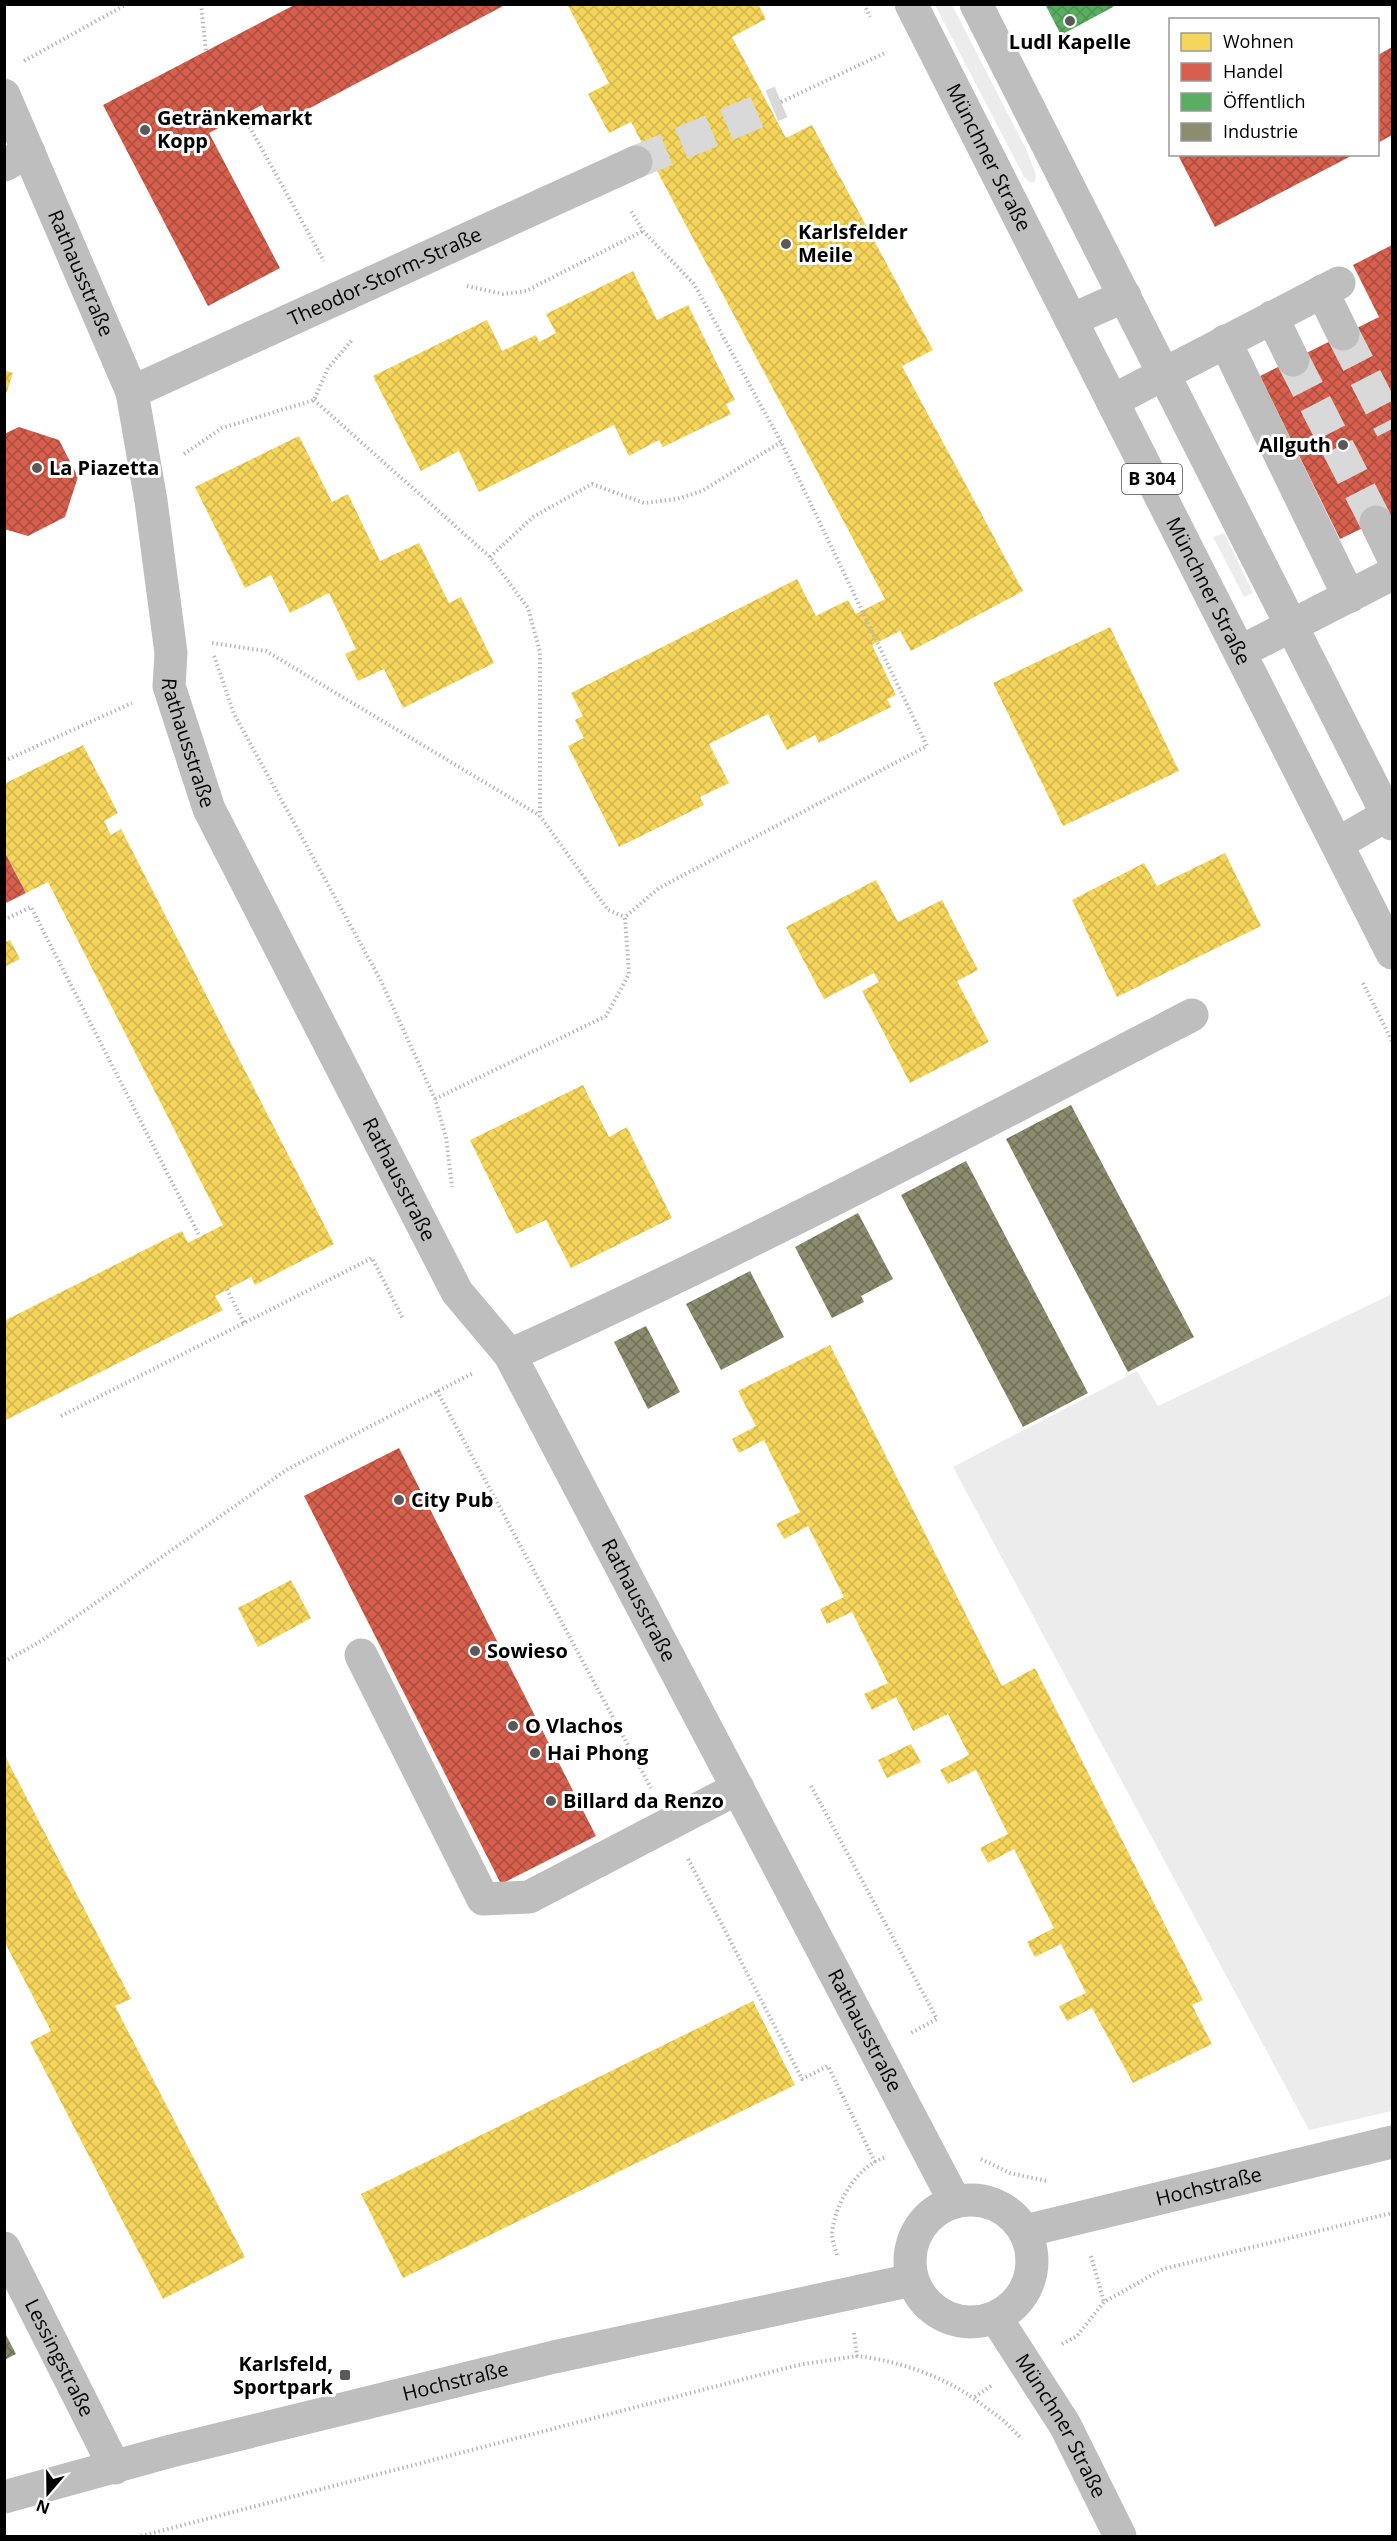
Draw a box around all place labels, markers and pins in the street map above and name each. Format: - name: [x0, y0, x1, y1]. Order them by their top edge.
- marker: Ludl Kapelle: [1063, 14, 1077, 28]
- place label: Ludl Kapelle: [1009, 28, 1131, 55]
- place label: Getränkemarkt Kopp: [157, 104, 313, 154]
- marker: Getränkemarkt Kopp: [138, 123, 152, 137]
- place label: Karlsfelder Meile: [798, 218, 908, 268]
- marker: Karlsfelder Meile: [779, 237, 793, 251]
- place label: Allguth: [1259, 431, 1331, 458]
- marker: Allguth: [1336, 438, 1350, 452]
- place label: La Piazetta: [49, 454, 159, 481]
- marker: La Piazetta: [30, 461, 44, 475]
- place label: City Pub: [411, 1486, 493, 1513]
- marker: City Pub: [392, 1493, 406, 1507]
- place label: Sowieso: [487, 1637, 568, 1664]
- marker: Sowieso: [468, 1644, 482, 1658]
- place label: O Vlachos: [525, 1712, 623, 1739]
- marker: O Vlachos: [506, 1719, 520, 1733]
- place label: Hai Phong: [547, 1739, 649, 1766]
- marker: Hai Phong: [528, 1746, 542, 1760]
- place label: Billard da Renzo: [563, 1787, 724, 1814]
- marker: Billard da Renzo: [544, 1794, 558, 1808]
- place label: Karlsfeld, Sportpark: [233, 2350, 334, 2400]
- marker: Karlsfeld, Sportpark: [338, 2368, 352, 2382]

